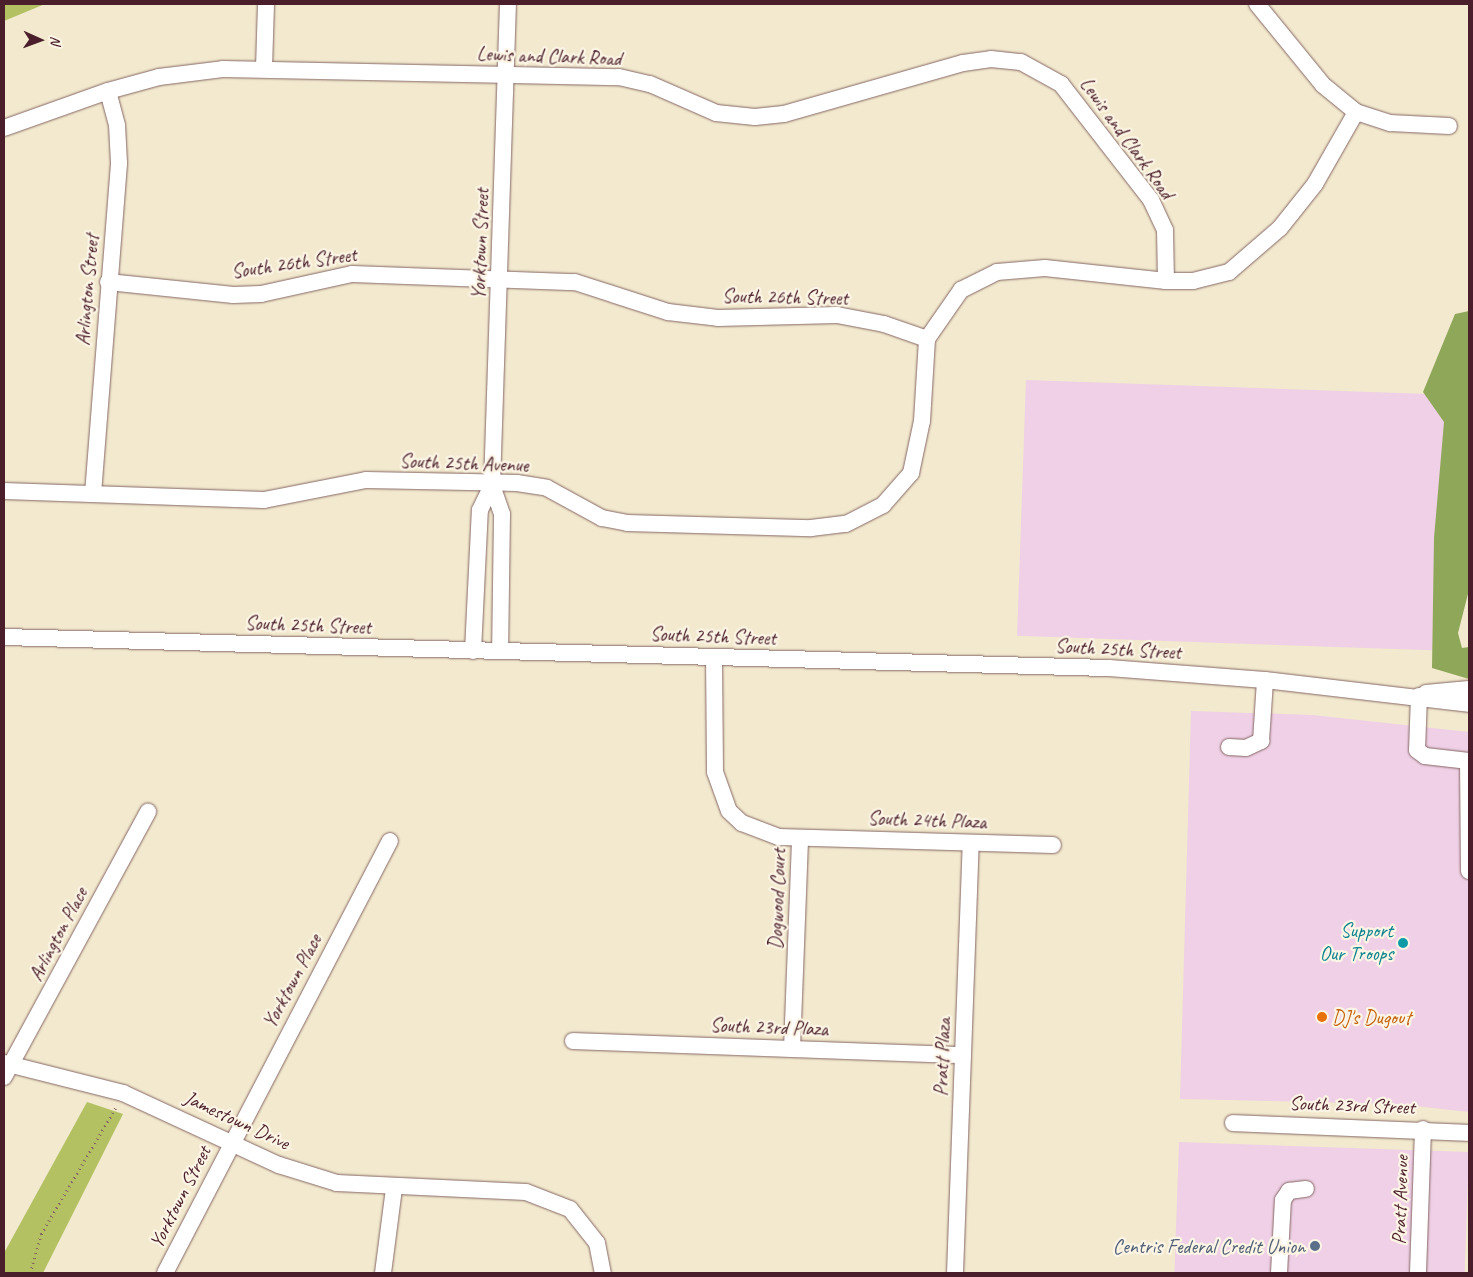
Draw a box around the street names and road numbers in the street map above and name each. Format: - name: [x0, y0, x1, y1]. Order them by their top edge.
- street label: Lewis and Clark Road: [476, 41, 622, 71]
- street label: Lewis and Clark Road: [1074, 72, 1180, 204]
- street label: Yorktown Street: [466, 188, 494, 300]
- street label: Arlington Street: [70, 233, 104, 347]
- street label: South 26th Street: [230, 242, 358, 284]
- street label: South 26th Street: [721, 284, 849, 310]
- street label: South 25th Avenue: [399, 449, 529, 477]
- street label: South 25th Street: [244, 611, 372, 639]
- street label: South 25th Street: [649, 622, 777, 650]
- street label: South 25th Street: [1054, 634, 1182, 664]
- street label: South 24th Plaza: [867, 806, 987, 834]
- street label: Dogwood Court: [763, 848, 791, 950]
- street label: Arlington Place: [23, 883, 93, 985]
- street label: Yorktown Place: [257, 930, 327, 1032]
- street label: South 23rd Plaza: [709, 1013, 829, 1041]
- street label: Pratt Plaza: [929, 1017, 955, 1097]
- street label: Jamestown Drive: [181, 1085, 293, 1155]
- street label: South 23rd Street: [1289, 1091, 1415, 1119]
- street label: Yorktown Street: [144, 1142, 216, 1252]
- street label: Pratt Avenue: [1386, 1155, 1414, 1245]

